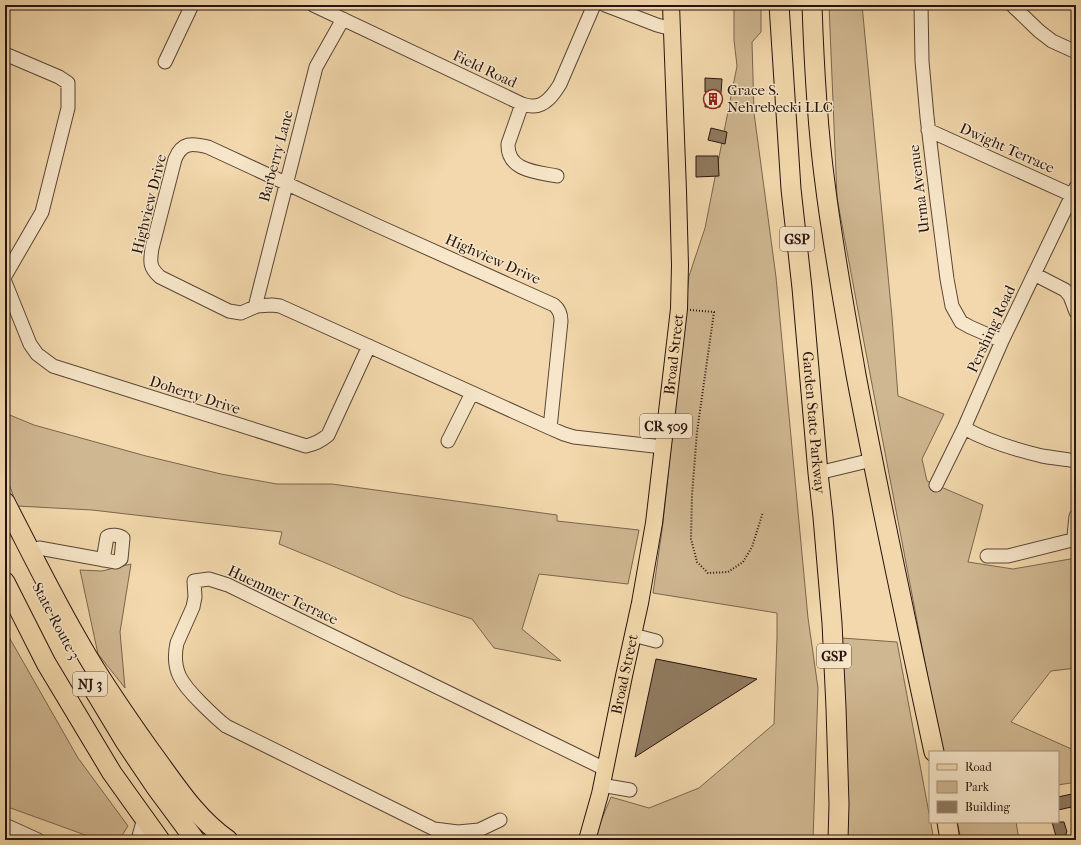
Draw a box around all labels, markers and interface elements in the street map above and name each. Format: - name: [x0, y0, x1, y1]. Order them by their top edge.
- street label: Field Road: [450, 46, 521, 92]
- place label: Grace S. Nehrebecki LLC: [727, 81, 833, 116]
- building icon: Grace S. Nehrebecki LLC: [702, 88, 724, 110]
- street label: Barberry Lane: [255, 108, 297, 204]
- street label: Dwight Terrace: [957, 119, 1058, 177]
- street label: Urma Avenue: [905, 143, 933, 234]
- street label: Highview Drive: [128, 152, 170, 256]
- road number: GSP: [780, 227, 814, 251]
- street label: Highview Drive: [442, 230, 544, 288]
- street label: Pershing Road: [963, 282, 1019, 375]
- street label: Broad Street: [660, 312, 687, 396]
- street label: Garden State Parkway: [799, 351, 829, 496]
- street label: Doherty Drive: [147, 372, 243, 418]
- road number: CR 509: [640, 414, 692, 438]
- street label: Huemmer Terrace: [225, 562, 341, 629]
- street label: State Route 3: [28, 579, 84, 663]
- street label: Broad Street: [607, 632, 642, 716]
- road number: GSP: [817, 644, 851, 668]
- road number: NJ 3: [73, 672, 107, 696]
- legend: [929, 751, 1059, 823]
- text: Road: [965, 760, 992, 774]
- text: Park: [965, 780, 990, 794]
- text: Building: [965, 800, 1010, 814]

